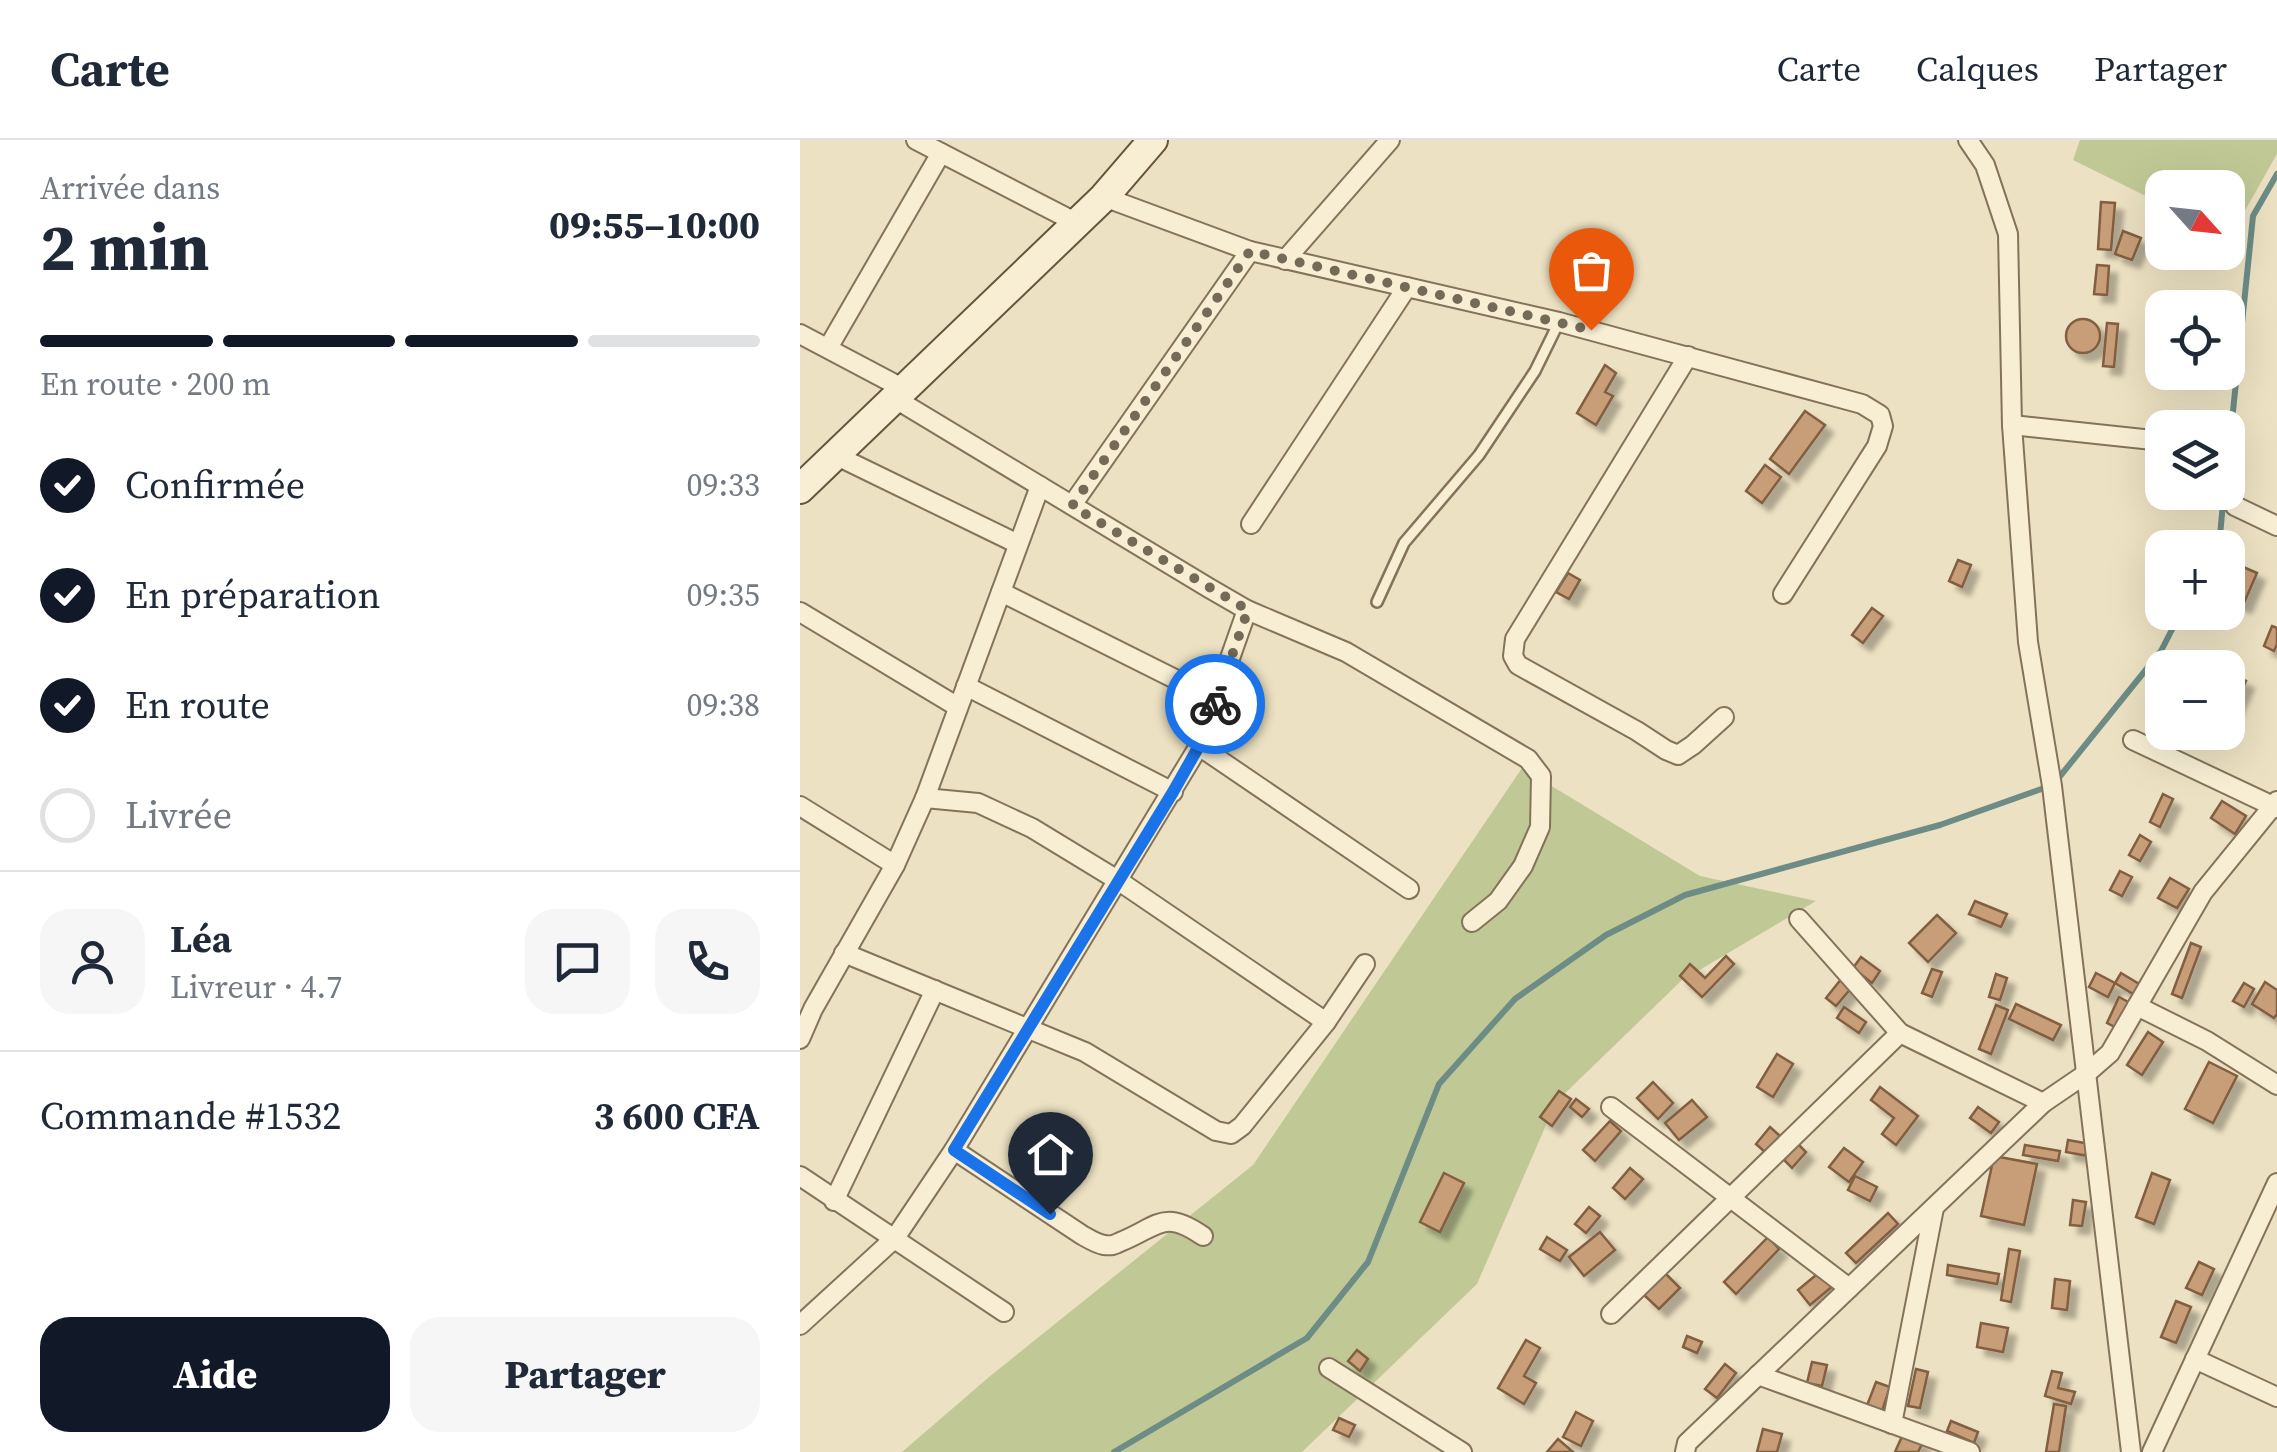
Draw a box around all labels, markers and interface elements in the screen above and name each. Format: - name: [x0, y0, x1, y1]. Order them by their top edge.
- text: Carte: [50, 36, 170, 102]
- text: Carte: [1777, 45, 1861, 93]
- text: Calques: [1916, 45, 2039, 93]
- text: Partager: [2094, 45, 2227, 93]
- text: Arrivée dans: [40, 166, 220, 210]
- north arrow: [2145, 170, 2245, 270]
- map controls: [2145, 170, 2245, 750]
- text: 09:55–10:00: [549, 199, 760, 251]
- text: 2 min: [40, 203, 210, 292]
- pin: [1549, 228, 1634, 331]
- icon: bag: [1564, 243, 1619, 298]
- button: locate: [2145, 290, 2245, 390]
- text: En route · 200 m: [40, 362, 271, 406]
- button: layers: [2145, 410, 2245, 510]
- icon: check: [40, 458, 95, 513]
- text: Confirmée: [125, 459, 305, 511]
- text: 09:33: [686, 463, 760, 507]
- button: +: [2145, 530, 2245, 630]
- icon: check: [40, 568, 95, 623]
- text: En préparation: [125, 569, 381, 621]
- text: 09:35: [686, 573, 760, 617]
- button: −: [2145, 650, 2245, 750]
- courier: [1165, 654, 1265, 754]
- icon: bike: [1188, 677, 1243, 732]
- icon: check: [40, 678, 95, 733]
- text: En route: [125, 679, 270, 731]
- text: 09:38: [686, 683, 760, 727]
- text: Livrée: [125, 789, 232, 841]
- button: person: [40, 909, 145, 1014]
- button: chat: [525, 909, 630, 1014]
- button: phone: [655, 909, 760, 1014]
- text: Léa: [170, 913, 232, 965]
- text: Livreur · 4.7: [170, 965, 342, 1009]
- text: Commande #1532: [40, 1090, 341, 1142]
- text: 3 600 CFA: [594, 1090, 760, 1142]
- pin: [1008, 1112, 1093, 1215]
- icon: home: [1023, 1127, 1078, 1182]
- button: Aide: [40, 1317, 390, 1432]
- button: Partager: [410, 1317, 760, 1432]

